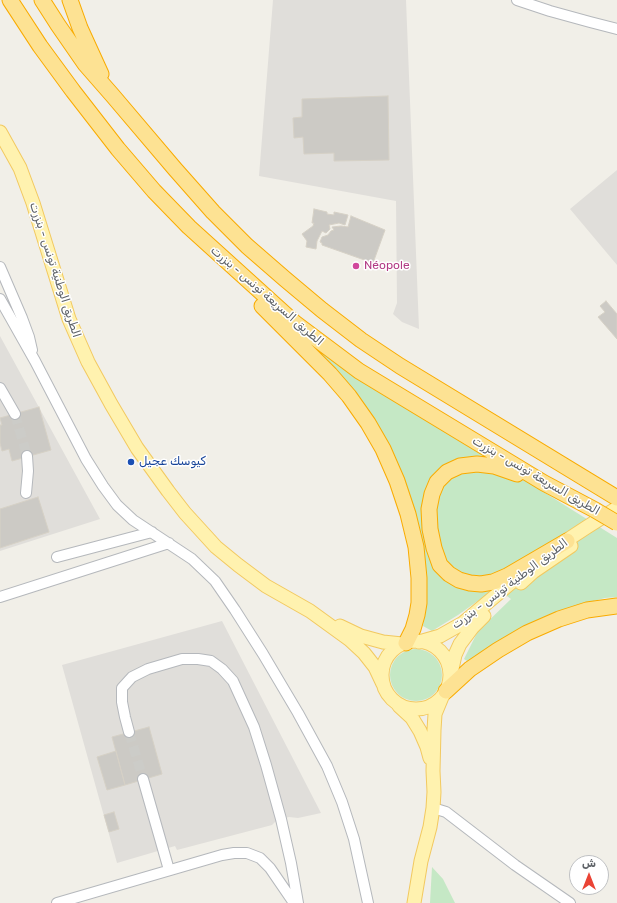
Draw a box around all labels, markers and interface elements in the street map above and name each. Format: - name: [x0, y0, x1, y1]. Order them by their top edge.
- street label: الطريق الوطنية تونس - بنزرت: [26, 200, 84, 340]
- street label: الطريق السريعة تونس - بنزرت: [208, 243, 326, 349]
- place label: Néopole: [364, 259, 410, 273]
- marker: Néopole: [351, 261, 361, 271]
- street label: الطريق السريعة تونس - بنزرت: [470, 434, 602, 518]
- place label: كيوسك عجيل: [139, 455, 206, 469]
- marker: كيوسك عجيل: [126, 457, 136, 467]
- street label: الطريق الوطنية تونس - بنزرت: [449, 536, 571, 632]
- north arrow: [569, 855, 609, 895]
- text: ش: [582, 857, 596, 870]

